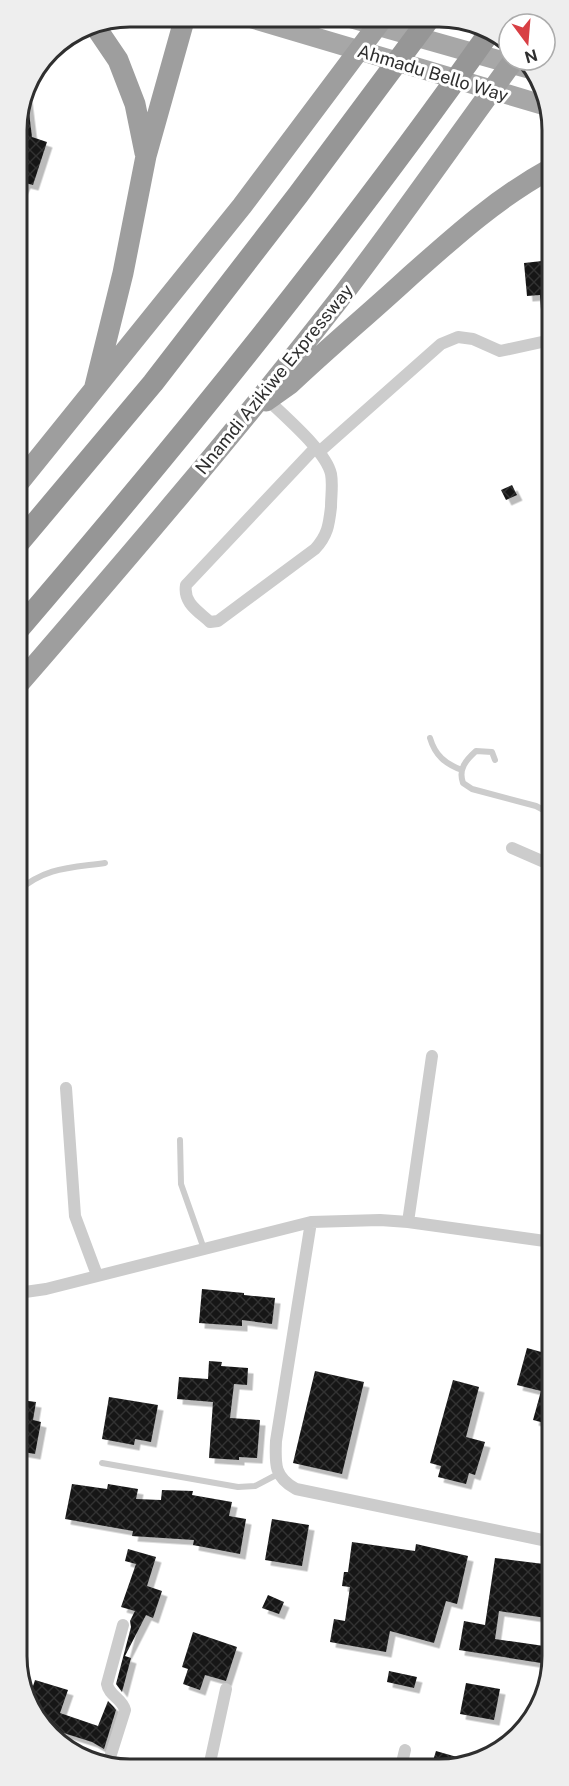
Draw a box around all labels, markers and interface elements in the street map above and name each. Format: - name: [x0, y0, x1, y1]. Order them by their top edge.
- north arrow: [497, 12, 557, 72]
- street label: Ahmadu Bello Way: [355, 40, 511, 106]
- text: N: [522, 45, 540, 67]
- street label: Nnamdi Azikiwe Expressway: [191, 280, 357, 478]

